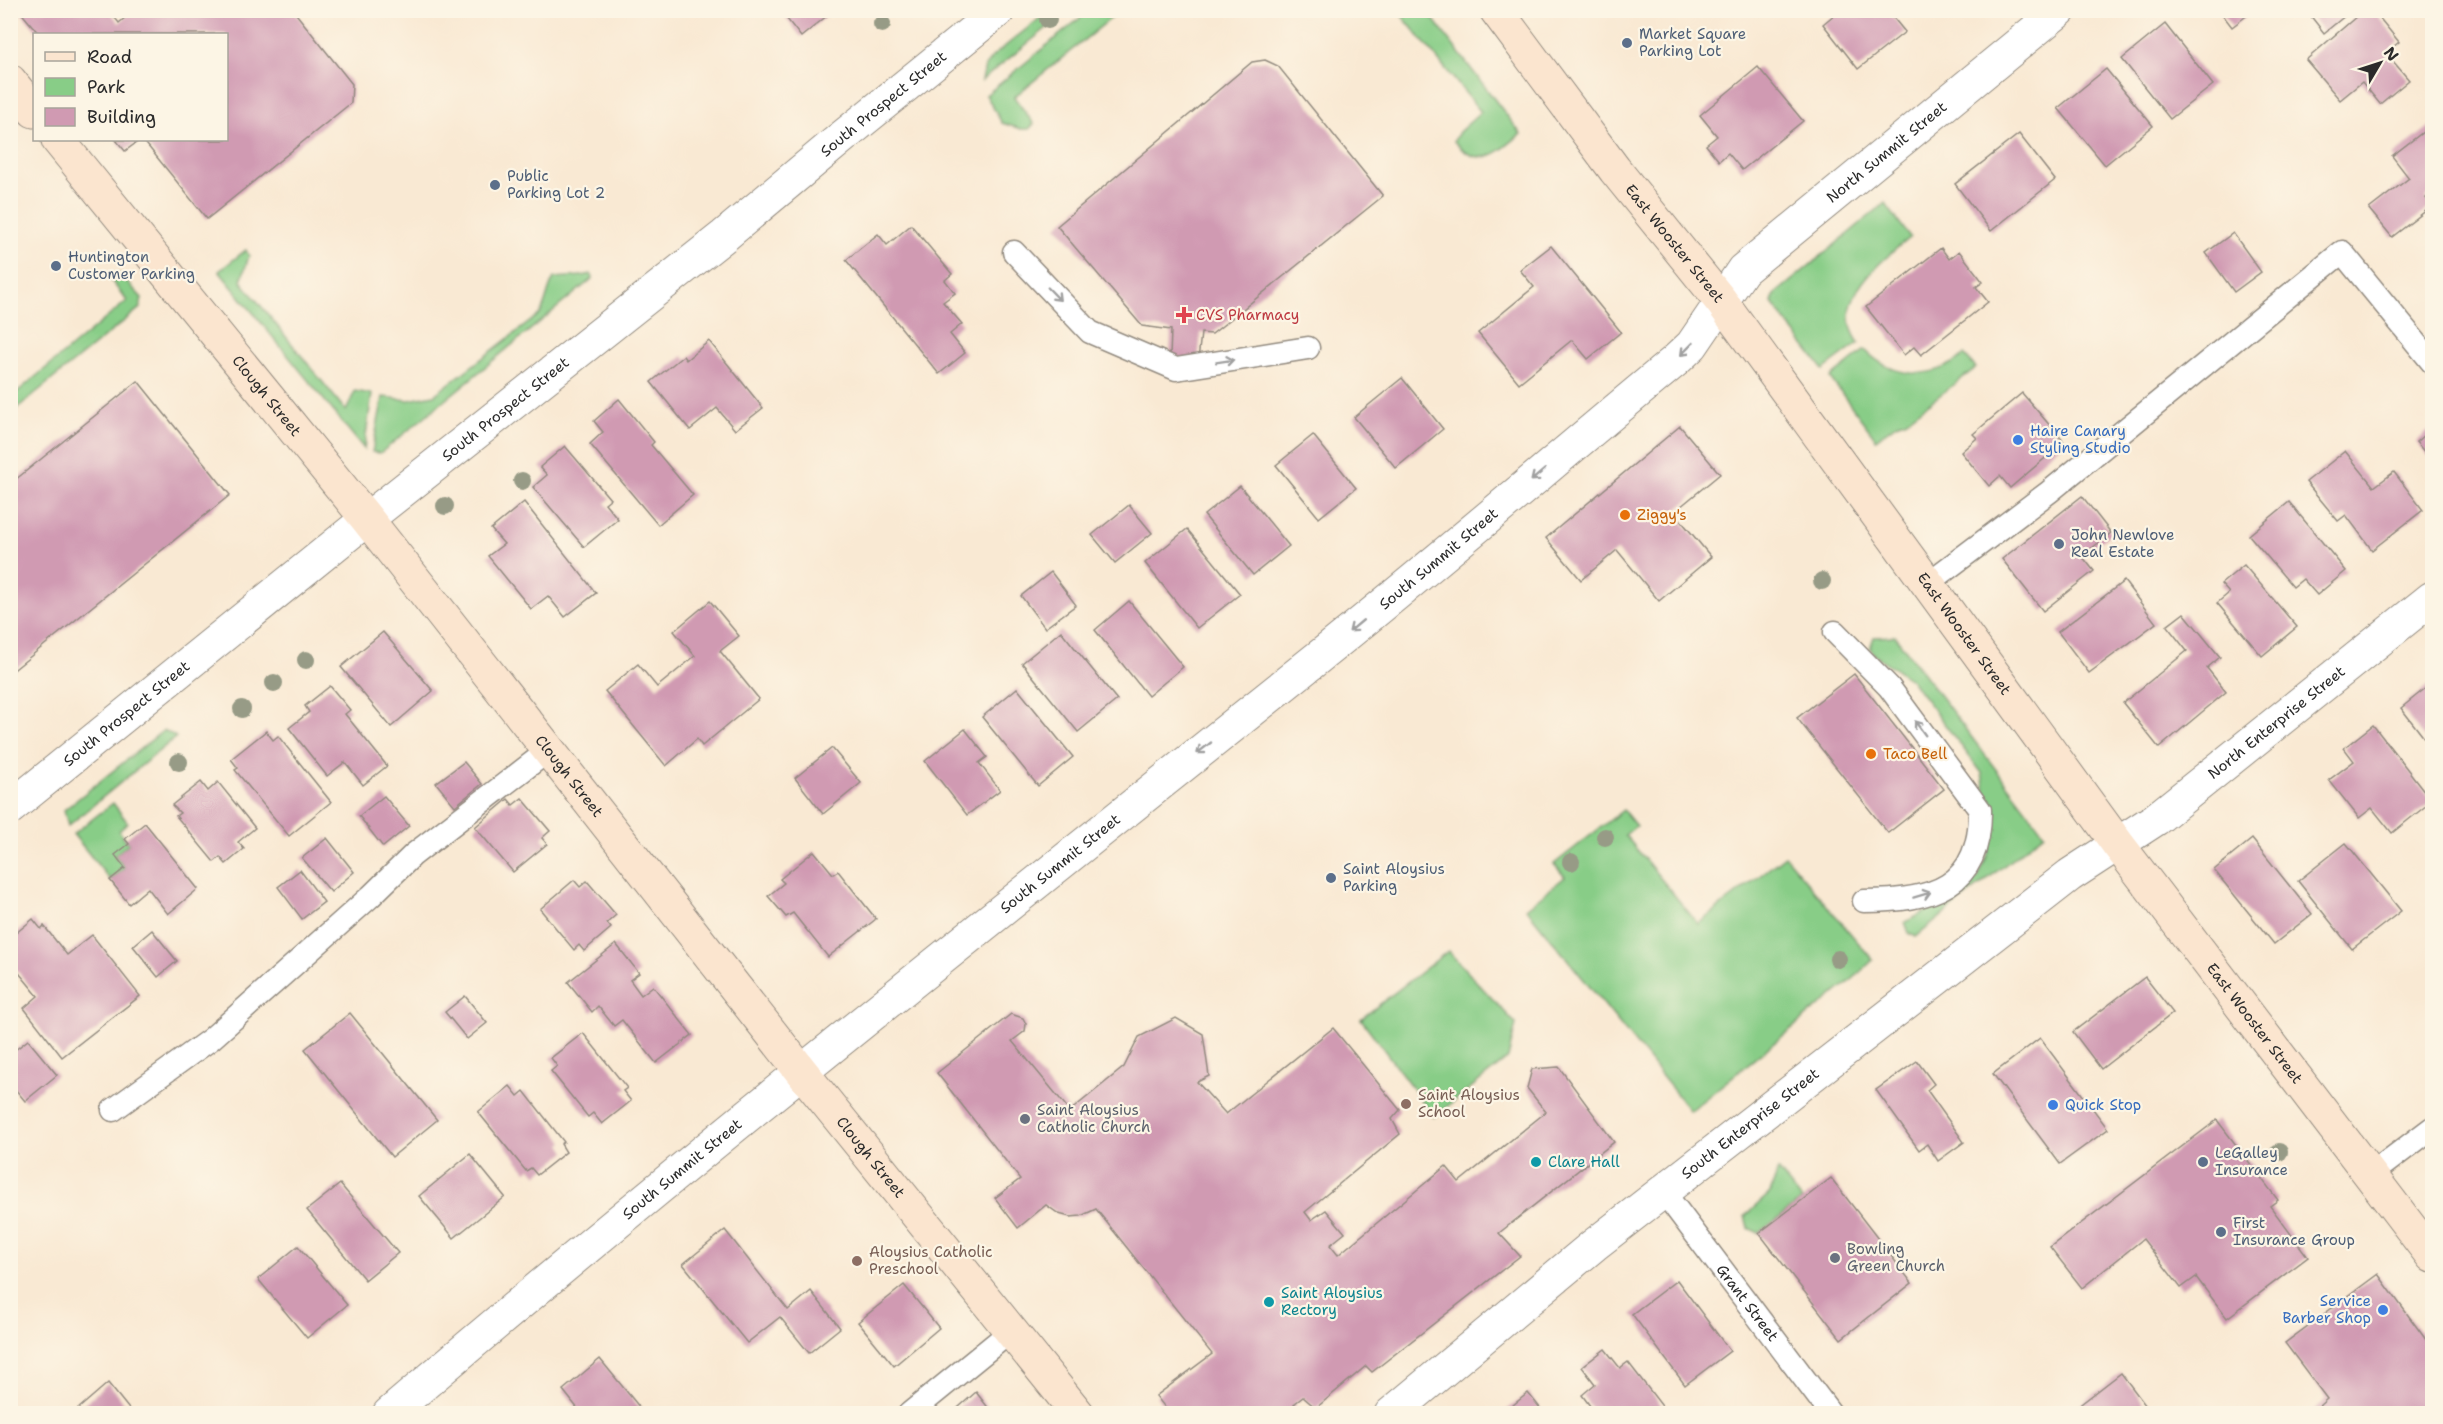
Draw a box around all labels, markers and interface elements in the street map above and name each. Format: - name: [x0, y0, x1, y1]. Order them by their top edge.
- place label: Market Square Parking Lot: [1639, 24, 1746, 61]
- legend: [33, 33, 228, 141]
- north arrow: [2350, 33, 2410, 93]
- marker: Market Square Parking Lot: [1620, 36, 1634, 50]
- text: N: [2379, 42, 2403, 65]
- text: Road: [87, 45, 132, 69]
- street label: South Prospect Street: [816, 46, 951, 161]
- text: Park: [87, 75, 126, 99]
- street label: North Summit Street: [1822, 97, 1951, 207]
- text: Building: [87, 105, 156, 129]
- place label: Public Parking Lot 2: [507, 166, 605, 203]
- marker: Public Parking Lot 2: [488, 178, 502, 192]
- street label: East Wooster Street: [1621, 180, 1728, 307]
- place label: Huntington Customer Parking: [68, 247, 195, 284]
- marker: Huntington Customer Parking: [49, 259, 63, 273]
- one-way arrow: [1047, 287, 1061, 302]
- place label: CVS Pharmacy: [1196, 305, 1299, 325]
- marker: CVS Pharmacy: [1177, 308, 1191, 322]
- one-way arrow: [1679, 341, 1694, 356]
- street label: Clough Street: [227, 351, 306, 440]
- street label: South Prospect Street: [438, 353, 573, 466]
- one-way arrow: [1214, 355, 1234, 366]
- place label: Haire Canary Styling Studio: [2030, 421, 2130, 458]
- marker: Haire Canary Styling Studio: [2011, 433, 2025, 447]
- one-way arrow: [1530, 468, 1546, 481]
- street label: South Summit Street: [1375, 503, 1502, 614]
- place label: Ziggy's: [1637, 505, 1687, 525]
- marker: Ziggy's: [1618, 508, 1632, 522]
- place label: John Newlove Real Estate: [2071, 525, 2175, 562]
- marker: John Newlove Real Estate: [2052, 537, 2066, 551]
- street label: East Wooster Street: [1913, 569, 2016, 699]
- one-way arrow: [1348, 620, 1364, 633]
- street label: South Prospect Street: [59, 656, 194, 771]
- street label: North Enterprise Street: [2204, 661, 2349, 784]
- one-way arrow: [1914, 720, 1926, 736]
- street label: Clough Street: [531, 731, 608, 821]
- one-way arrow: [1196, 742, 1212, 755]
- place label: Taco Bell: [1883, 744, 1948, 764]
- marker: Taco Bell: [1864, 747, 1878, 761]
- street label: South Summit Street: [996, 809, 1125, 918]
- place label: Saint Aloysius Parking: [1343, 859, 1445, 896]
- marker: Saint Aloysius Parking: [1324, 871, 1338, 885]
- one-way arrow: [1912, 889, 1931, 900]
- street label: East Wooster Street: [2202, 959, 2307, 1088]
- street label: South Enterprise Street: [1677, 1064, 1823, 1184]
- place label: Saint Aloysius School: [1418, 1085, 1520, 1122]
- place label: Quick Stop: [2065, 1095, 2141, 1115]
- marker: Saint Aloysius School: [1399, 1097, 1413, 1111]
- marker: Quick Stop: [2046, 1098, 2060, 1112]
- place label: Saint Aloysius Catholic Church: [1037, 1100, 1150, 1137]
- street label: Clough Street: [832, 1112, 910, 1202]
- marker: Saint Aloysius Catholic Church: [1018, 1112, 1032, 1126]
- street label: South Summit Street: [618, 1114, 746, 1224]
- place label: LeGalley Insurance: [2215, 1143, 2288, 1180]
- place label: Clare Hall: [1548, 1152, 1620, 1172]
- marker: Clare Hall: [1529, 1155, 1543, 1169]
- marker: LeGalley Insurance: [2196, 1155, 2210, 1169]
- place label: First Insurance Group: [2233, 1213, 2355, 1250]
- marker: First Insurance Group: [2214, 1225, 2228, 1239]
- place label: Bowling Green Church: [1847, 1239, 1945, 1276]
- place label: Aloysius Catholic Preschool: [869, 1242, 992, 1279]
- marker: Bowling Green Church: [1828, 1251, 1842, 1265]
- marker: Aloysius Catholic Preschool: [850, 1254, 864, 1268]
- street label: Grant Street: [1712, 1260, 1783, 1345]
- place label: Saint Aloysius Rectory: [1281, 1283, 1383, 1320]
- place label: Service Barber Shop: [2282, 1291, 2371, 1328]
- marker: Saint Aloysius Rectory: [1262, 1295, 1276, 1309]
- marker: Service Barber Shop: [2376, 1303, 2390, 1317]

